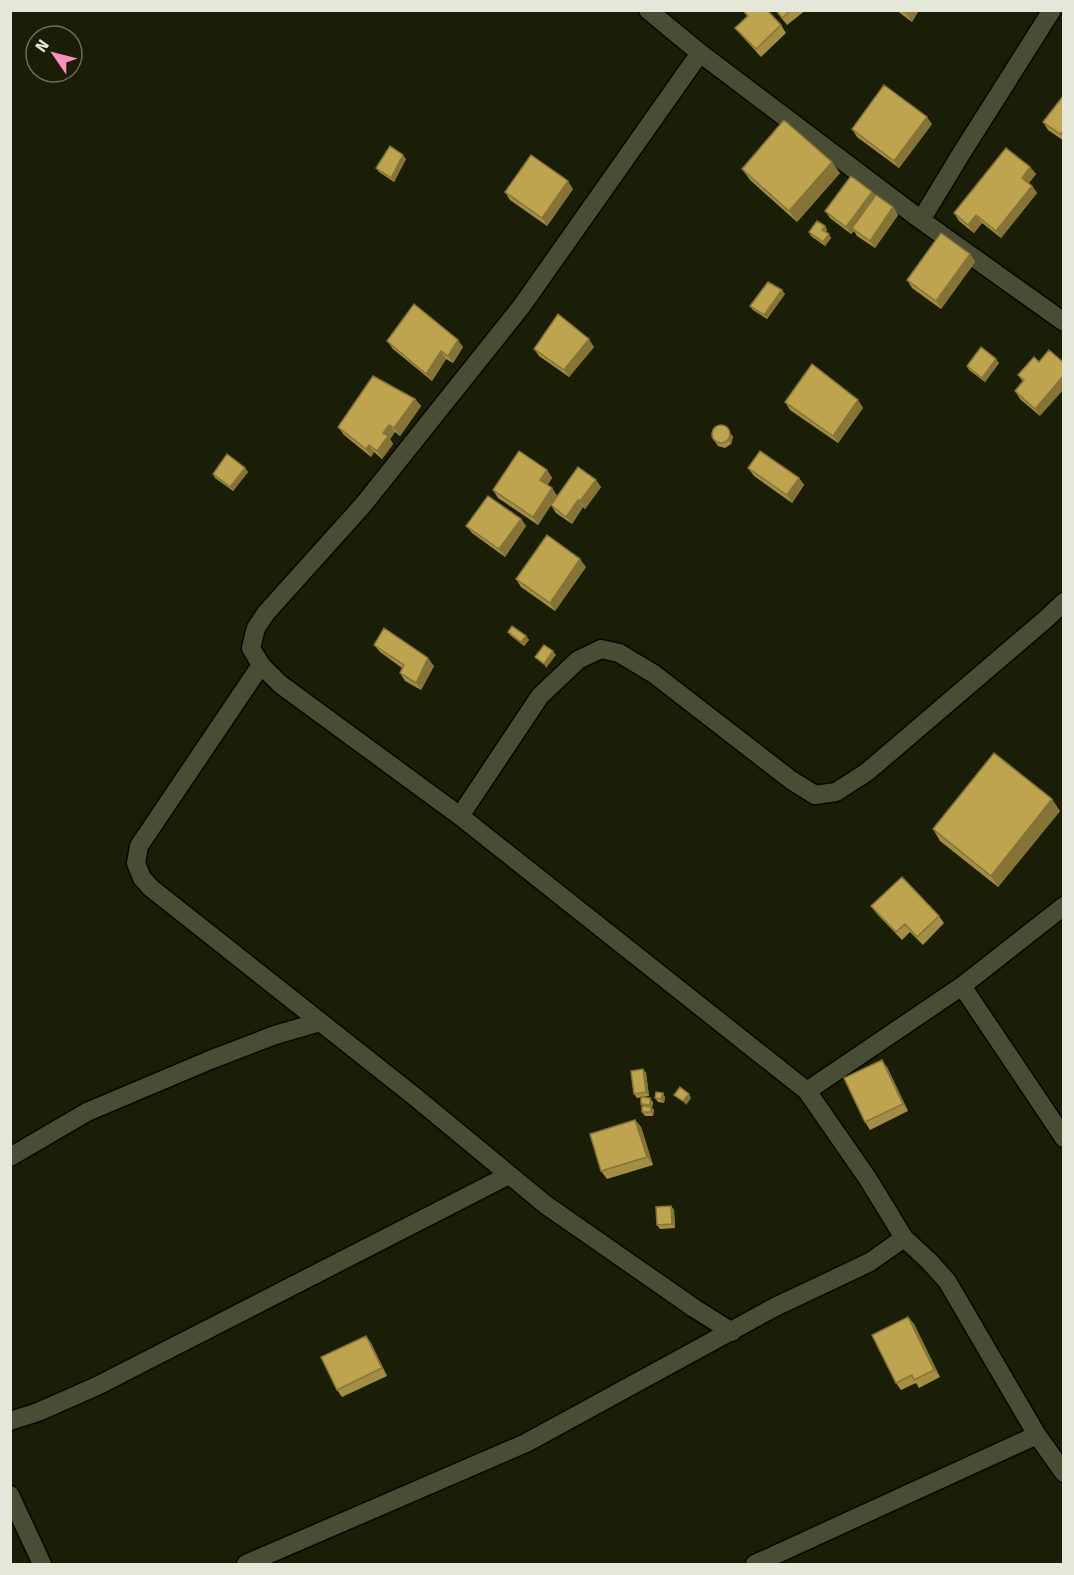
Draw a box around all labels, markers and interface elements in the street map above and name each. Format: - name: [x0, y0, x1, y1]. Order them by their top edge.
- north arrow: [24, 24, 84, 84]
- text: N: [31, 36, 53, 55]

